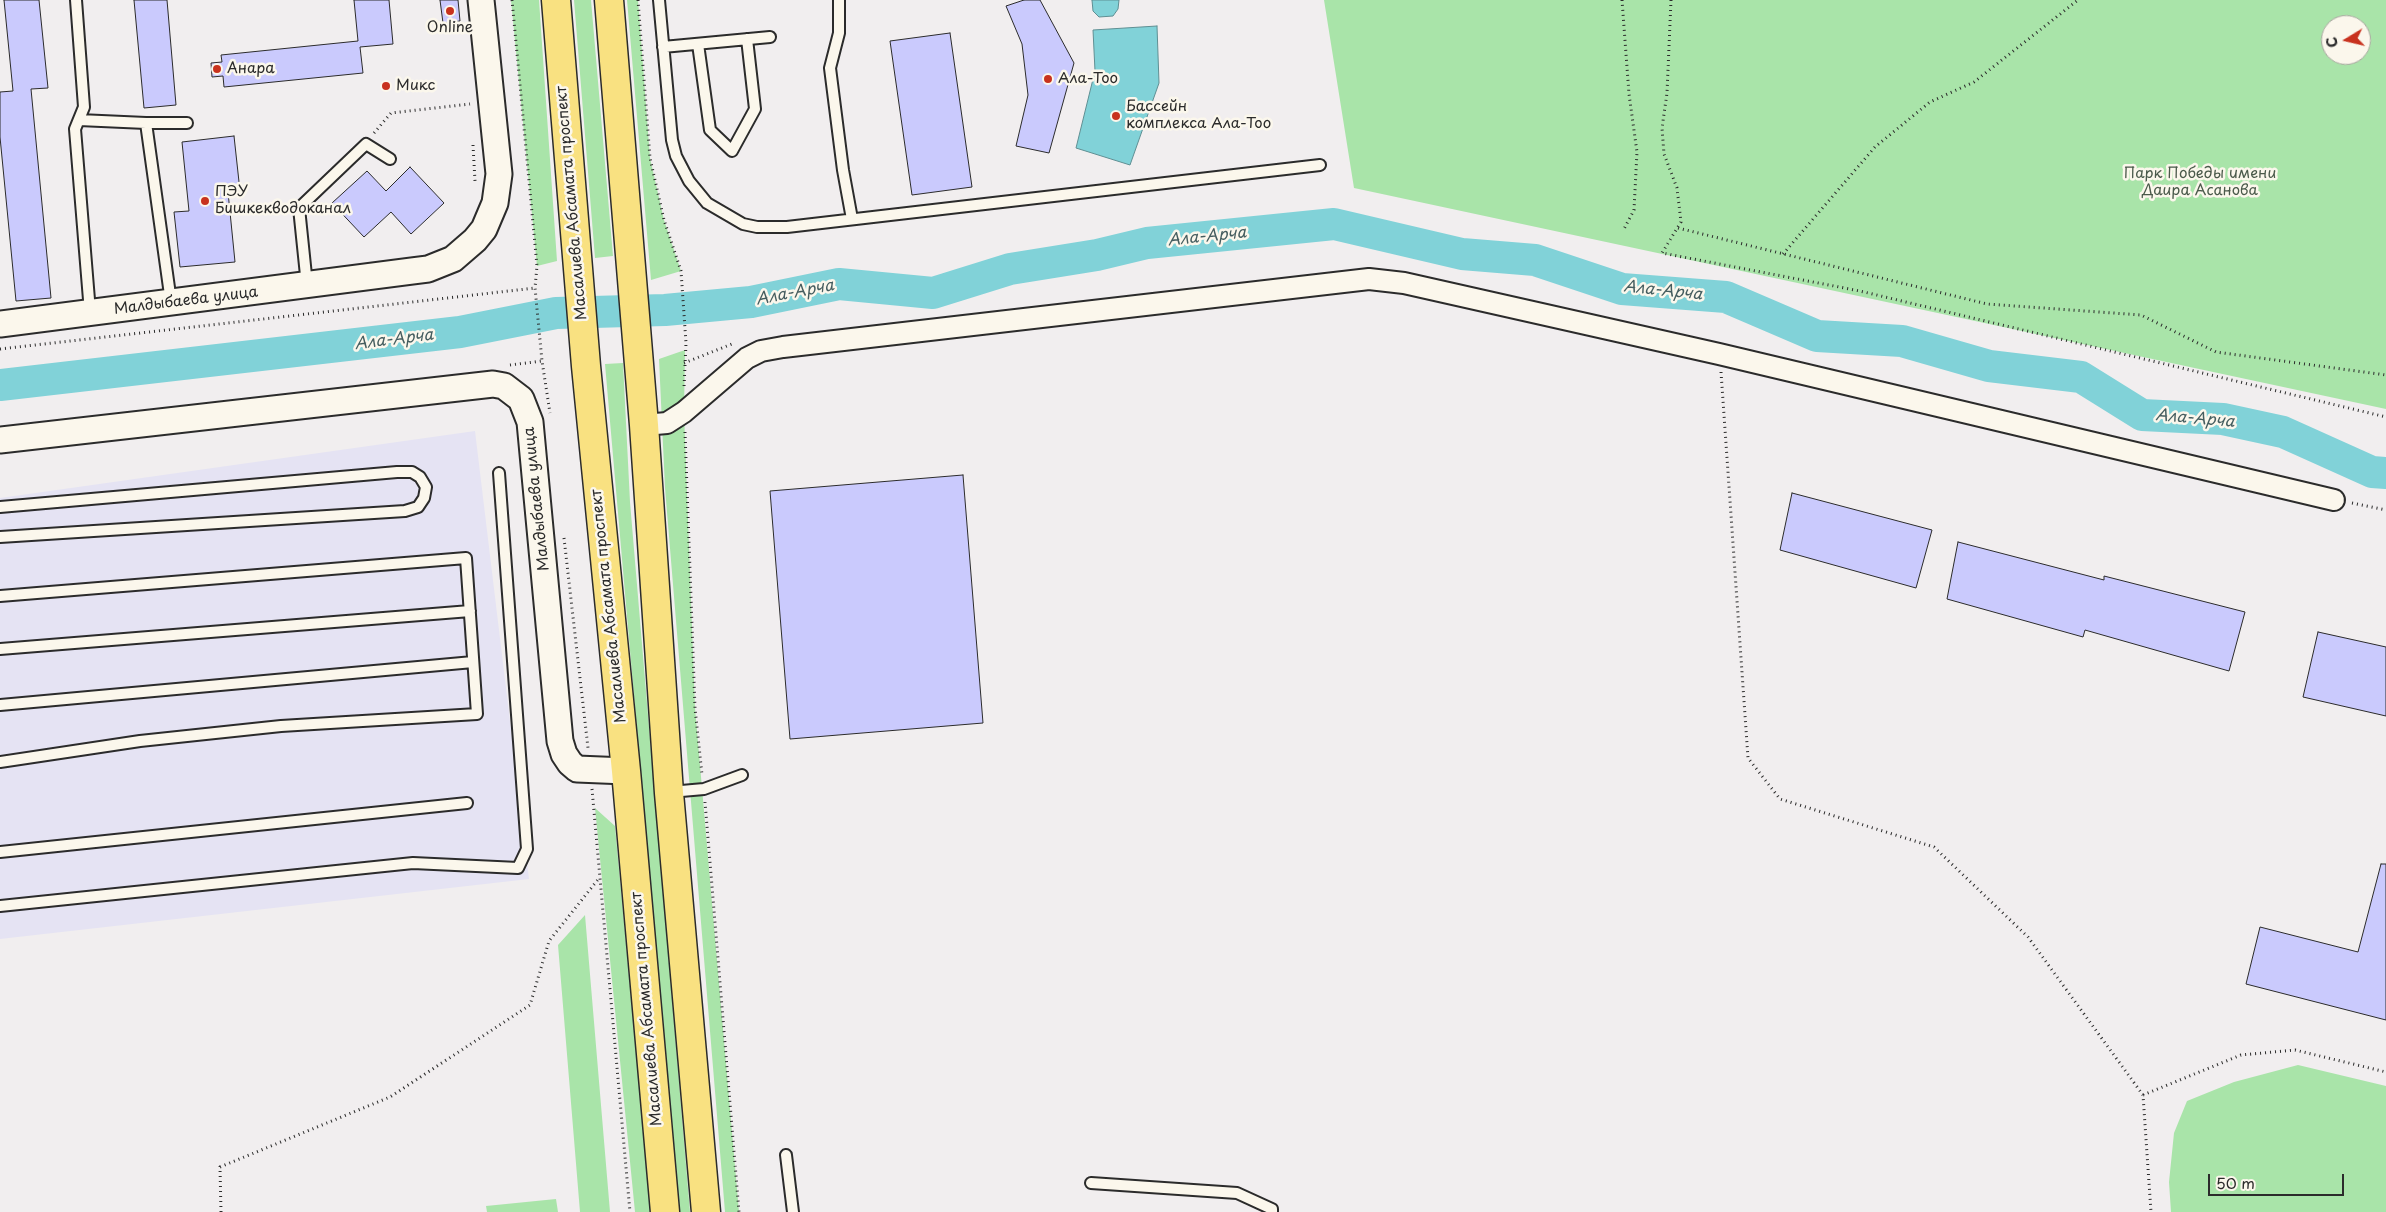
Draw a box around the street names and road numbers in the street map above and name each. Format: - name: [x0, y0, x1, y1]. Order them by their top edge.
- street label: Масалиева Абсамата проспект: [553, 85, 591, 321]
- street label: Малдыбаева улица: [113, 283, 259, 319]
- street label: Малдыбаева улица: [520, 426, 554, 572]
- street label: Масалиева Абсамата проспект: [588, 488, 630, 724]
- street label: Масалиева Абсамата проспект: [628, 891, 666, 1127]

